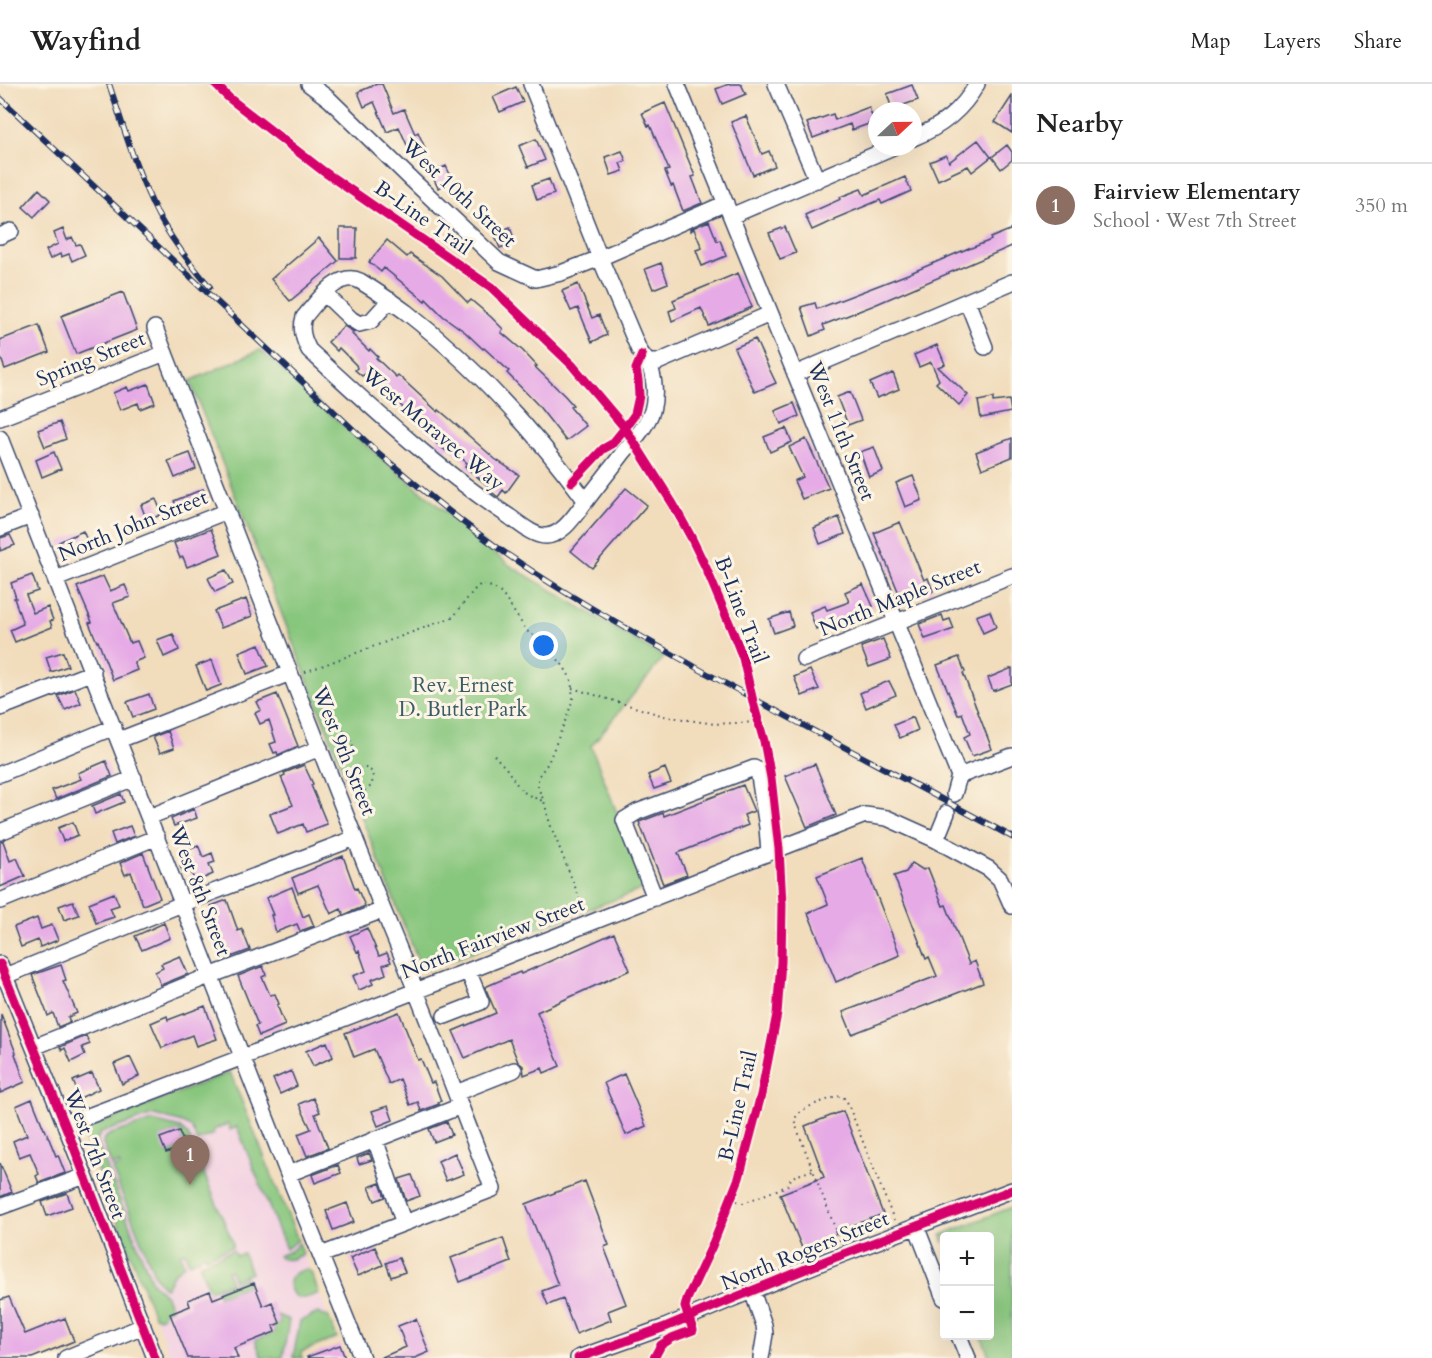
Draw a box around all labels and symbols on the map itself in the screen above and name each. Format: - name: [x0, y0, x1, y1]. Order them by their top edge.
- north arrow: [868, 102, 922, 156]
- street label: West 10th Street: [394, 131, 523, 254]
- street label: B-Line Trail: [369, 174, 477, 262]
- street label: Spring Street: [32, 324, 150, 394]
- street label: West 11th Street: [799, 356, 882, 505]
- street label: West Moravec Way: [354, 360, 511, 498]
- street label: North John Street: [54, 483, 212, 569]
- street label: B-Line Trail: [707, 552, 775, 668]
- street label: North Maple Street: [815, 552, 985, 644]
- your location: [529, 631, 558, 660]
- park label: Rev. Ernest D. Butler Park: [398, 671, 528, 724]
- street label: West 9th Street: [305, 681, 383, 820]
- street label: West 8th Street: [162, 821, 238, 961]
- street label: North Fairview Street: [397, 890, 589, 986]
- street label: B-Line Trail: [711, 1048, 765, 1164]
- street label: West 7th Street: [57, 1084, 133, 1224]
- pin: 1: [170, 1136, 210, 1185]
- street label: North Rogers Street: [717, 1204, 894, 1298]

